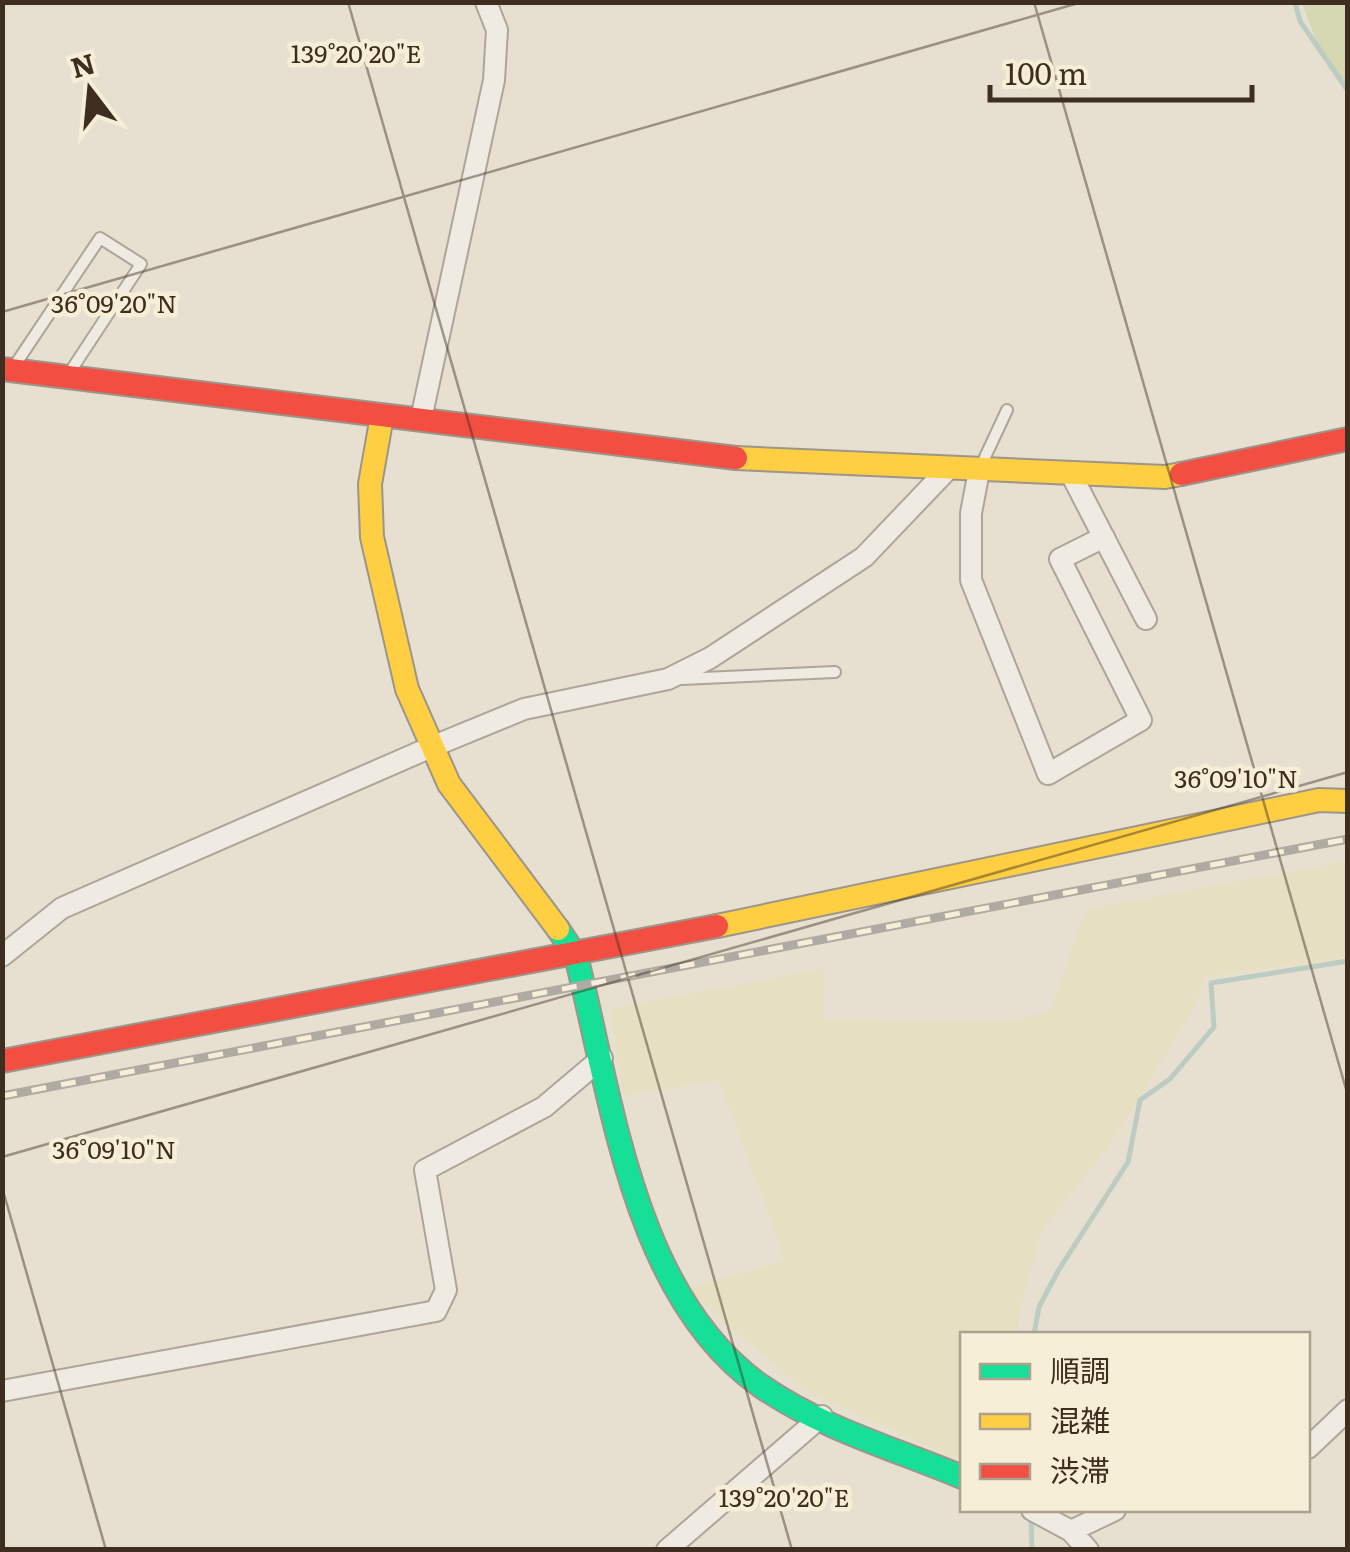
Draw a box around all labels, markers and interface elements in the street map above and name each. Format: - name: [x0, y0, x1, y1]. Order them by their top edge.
- text: 139°20'20"E: [291, 34, 421, 71]
- north arrow: [40, 40, 140, 140]
- scale bar: [990, 40, 1252, 102]
- text: N: [65, 41, 100, 87]
- text: 100 m: [1005, 50, 1087, 94]
- text: 36°09'20"N: [51, 284, 177, 321]
- text: 36°09'10"N: [1174, 759, 1298, 796]
- text: 36°09'10"N: [52, 1130, 176, 1167]
- legend: [960, 1332, 1310, 1512]
- text: 順調: [1050, 1347, 1110, 1391]
- text: 混雑: [1050, 1397, 1110, 1441]
- text: 渋滞: [1050, 1447, 1110, 1491]
- text: 139°20'20"E: [719, 1478, 849, 1515]

